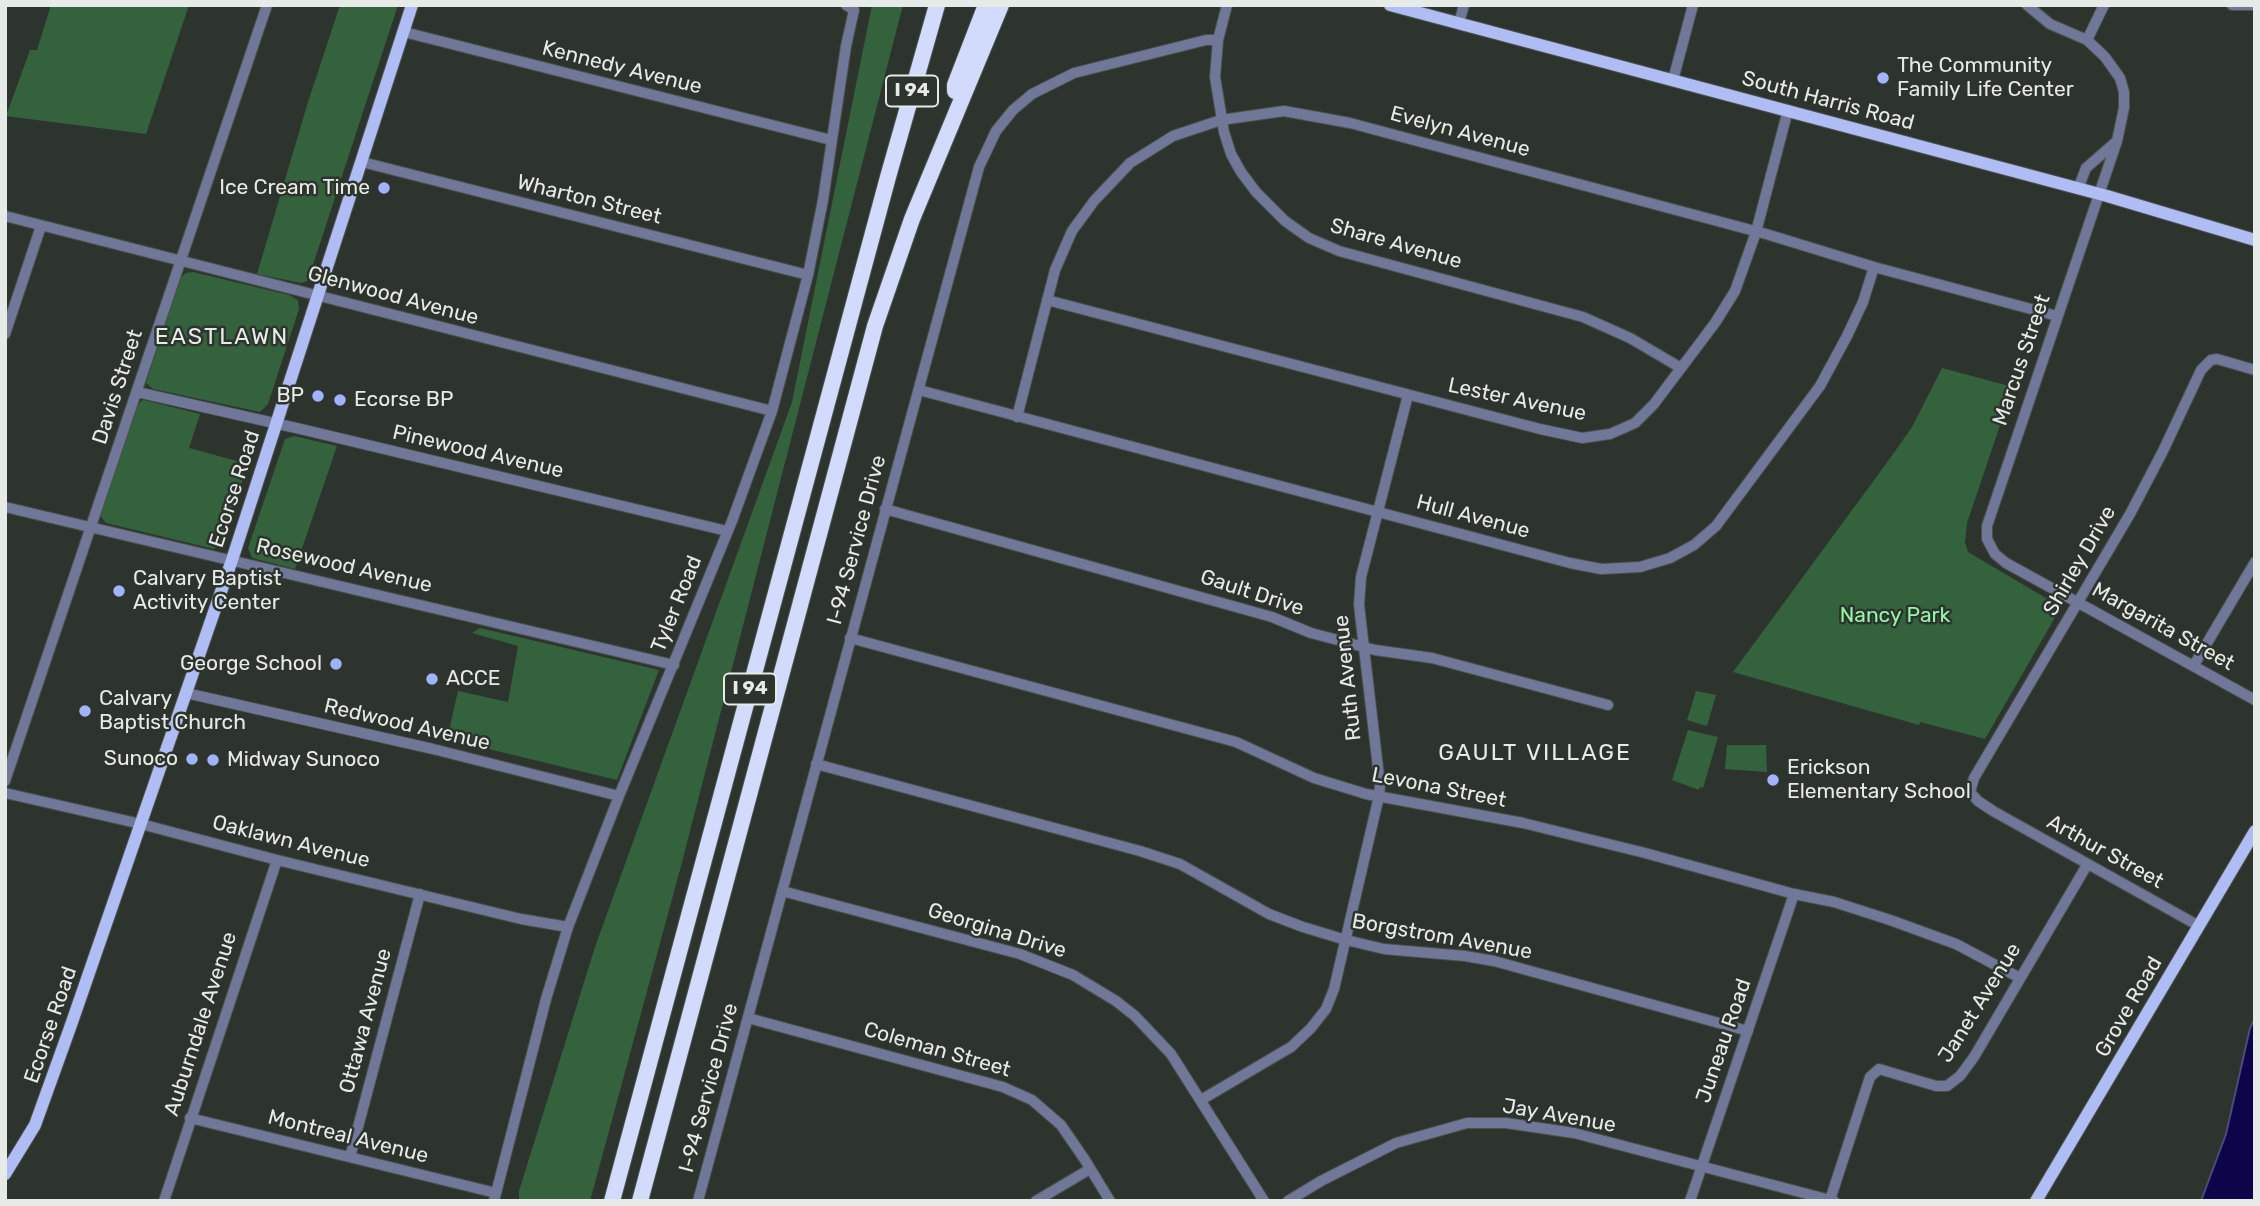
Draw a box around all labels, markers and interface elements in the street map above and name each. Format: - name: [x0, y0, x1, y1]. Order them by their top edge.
- street label: Kennedy Avenue: [540, 36, 704, 100]
- place label: The Community Family Life Center: [1897, 53, 2074, 103]
- street label: South Harris Road: [1739, 66, 1917, 136]
- marker: The Community Family Life Center: [1875, 70, 1891, 86]
- road number: I 94: [886, 76, 938, 106]
- street label: Evelyn Avenue: [1387, 101, 1533, 163]
- street label: Wharton Street: [514, 170, 664, 230]
- place label: Ice Cream Time: [219, 175, 370, 201]
- marker: Ice Cream Time: [376, 180, 392, 196]
- street label: Share Avenue: [1327, 213, 1465, 275]
- street label: Glenwood Avenue: [305, 261, 481, 331]
- street label: Marcus Street: [1988, 291, 2056, 429]
- district label: EASTLAWN: [156, 323, 288, 351]
- street label: Davis Street: [88, 326, 148, 448]
- street label: Lester Avenue: [1446, 373, 1588, 427]
- place label: BP: [276, 383, 304, 409]
- place label: Ecorse BP: [354, 387, 453, 413]
- marker: BP: [310, 388, 326, 404]
- marker: Ecorse BP: [332, 392, 348, 408]
- street label: Pinewood Avenue: [390, 420, 566, 484]
- street label: Ecorse Road: [204, 427, 266, 551]
- street label: I-94 Service Drive: [822, 453, 892, 627]
- street label: Hull Avenue: [1413, 490, 1533, 544]
- street label: Shirley Drive: [2038, 502, 2122, 620]
- street label: Rosewood Avenue: [254, 534, 434, 598]
- street label: Tyler Road: [646, 552, 708, 656]
- street label: Gault Drive: [1197, 564, 1307, 622]
- place label: Calvary Baptist Activity Center: [133, 566, 281, 616]
- street label: Margarita Street: [2087, 577, 2239, 677]
- marker: Calvary Baptist Activity Center: [111, 583, 127, 599]
- park label: Nancy Park: [1840, 603, 1950, 629]
- street label: Ruth Avenue: [1329, 614, 1367, 742]
- place label: George School: [180, 651, 322, 677]
- marker: George School: [328, 656, 344, 672]
- place label: ACCE: [446, 666, 500, 692]
- marker: ACCE: [424, 671, 440, 687]
- road number: I 94: [724, 674, 776, 704]
- place label: Calvary Baptist Church: [99, 686, 246, 736]
- street label: Redwood Avenue: [321, 694, 493, 756]
- marker: Calvary Baptist Church: [77, 703, 93, 719]
- district label: GAULT VILLAGE: [1440, 739, 1630, 767]
- place label: Sunoco: [104, 746, 178, 772]
- place label: Midway Sunoco: [227, 747, 380, 773]
- marker: Sunoco: [184, 751, 200, 767]
- marker: Midway Sunoco: [205, 752, 221, 768]
- place label: Erickson Elementary School: [1787, 755, 1971, 805]
- street label: Levona Street: [1370, 763, 1508, 813]
- marker: Erickson Elementary School: [1765, 772, 1781, 788]
- street label: Oaklawn Avenue: [210, 810, 372, 874]
- street label: Arthur Street: [2042, 810, 2168, 894]
- street label: Georgina Drive: [925, 898, 1069, 964]
- street label: Borgstrom Avenue: [1350, 909, 1534, 965]
- street label: Auburndale Avenue: [159, 929, 243, 1119]
- street label: Janet Avenue: [1933, 939, 2027, 1067]
- street label: Ottawa Avenue: [335, 946, 397, 1096]
- street label: Grove Road: [2090, 952, 2168, 1062]
- street label: Ecorse Road: [19, 963, 83, 1087]
- street label: Juneau Road: [1691, 976, 1757, 1106]
- street label: I-94 Service Drive: [674, 1001, 744, 1175]
- street label: Coleman Street: [861, 1017, 1013, 1083]
- street label: Jay Avenue: [1500, 1094, 1618, 1138]
- street label: Montreal Avenue: [265, 1105, 431, 1169]

